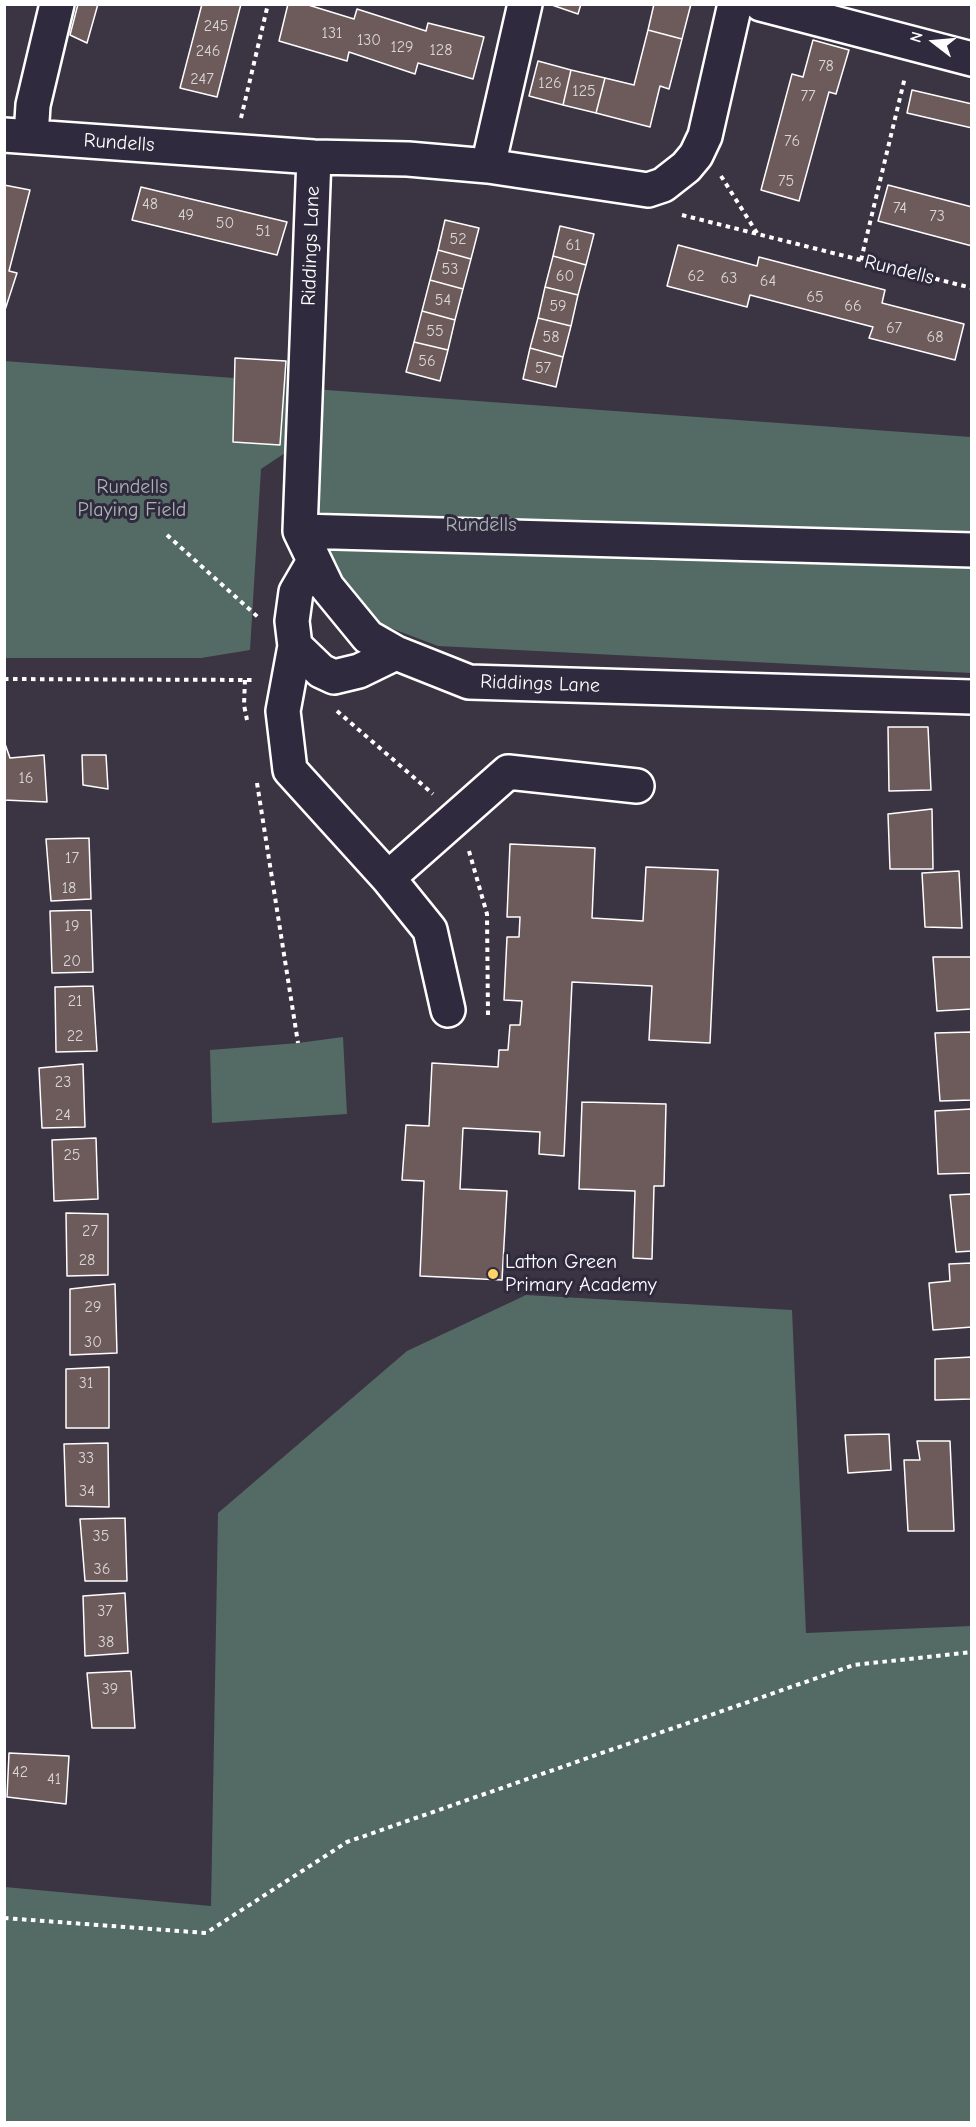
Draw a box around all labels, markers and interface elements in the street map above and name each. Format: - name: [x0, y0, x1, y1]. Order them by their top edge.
- north arrow: [904, 12, 964, 72]
- house number: 245: [204, 16, 228, 36]
- house number: 131: [322, 23, 342, 43]
- house number: 130: [357, 30, 381, 50]
- text: N: [907, 30, 927, 45]
- house number: 129: [390, 37, 414, 57]
- house number: 128: [430, 40, 452, 60]
- house number: 246: [196, 41, 220, 61]
- house number: 78: [818, 56, 834, 76]
- house number: 247: [190, 69, 214, 89]
- house number: 126: [538, 73, 562, 93]
- house number: 125: [572, 81, 596, 101]
- house number: 77: [800, 86, 816, 106]
- street label: Rundells: [83, 129, 155, 157]
- house number: 76: [784, 131, 800, 151]
- house number: 75: [778, 171, 794, 191]
- street label: Riddings Lane: [297, 186, 325, 306]
- house number: 48: [142, 194, 158, 214]
- house number: 74: [893, 198, 907, 218]
- house number: 49: [178, 205, 194, 225]
- house number: 73: [929, 206, 945, 226]
- house number: 50: [216, 213, 234, 233]
- house number: 51: [255, 221, 271, 241]
- house number: 52: [449, 229, 467, 249]
- house number: 61: [565, 235, 581, 255]
- street label: Rundells: [862, 250, 936, 290]
- house number: 53: [442, 259, 458, 279]
- house number: 60: [556, 266, 574, 286]
- house number: 62: [687, 266, 705, 286]
- house number: 63: [721, 268, 737, 288]
- house number: 64: [760, 271, 776, 291]
- house number: 65: [806, 287, 824, 307]
- house number: 54: [435, 290, 451, 310]
- house number: 59: [549, 296, 567, 316]
- house number: 66: [844, 296, 862, 316]
- house number: 67: [886, 318, 902, 338]
- house number: 55: [426, 321, 444, 341]
- house number: 58: [543, 327, 559, 347]
- house number: 68: [927, 327, 943, 347]
- house number: 56: [418, 351, 436, 371]
- house number: 57: [535, 358, 551, 378]
- park label: Rundells Playing Field: [78, 475, 186, 522]
- park label: Rundells: [446, 513, 516, 537]
- street label: Riddings Lane: [480, 670, 600, 698]
- house number: 16: [18, 768, 34, 788]
- house number: 17: [65, 848, 79, 868]
- house number: 18: [62, 878, 76, 898]
- house number: 19: [65, 916, 79, 936]
- house number: 20: [63, 951, 81, 971]
- house number: 21: [68, 991, 82, 1011]
- house number: 22: [67, 1026, 83, 1046]
- house number: 23: [55, 1072, 71, 1092]
- house number: 24: [55, 1105, 71, 1125]
- house number: 25: [63, 1145, 81, 1165]
- house number: 27: [82, 1221, 98, 1241]
- house number: 28: [79, 1250, 95, 1270]
- place label: Latton Green Primary Academy: [505, 1250, 657, 1297]
- marker: Latton Green Primary Academy: [486, 1267, 500, 1281]
- house number: 29: [85, 1297, 101, 1317]
- house number: 30: [84, 1332, 102, 1352]
- house number: 31: [79, 1373, 93, 1393]
- house number: 33: [78, 1448, 94, 1468]
- house number: 34: [79, 1481, 95, 1501]
- house number: 35: [93, 1526, 109, 1546]
- house number: 36: [94, 1559, 110, 1579]
- house number: 37: [97, 1601, 113, 1621]
- house number: 38: [98, 1632, 114, 1652]
- house number: 39: [102, 1679, 118, 1699]
- house number: 42: [12, 1762, 28, 1782]
- house number: 41: [47, 1769, 61, 1789]

